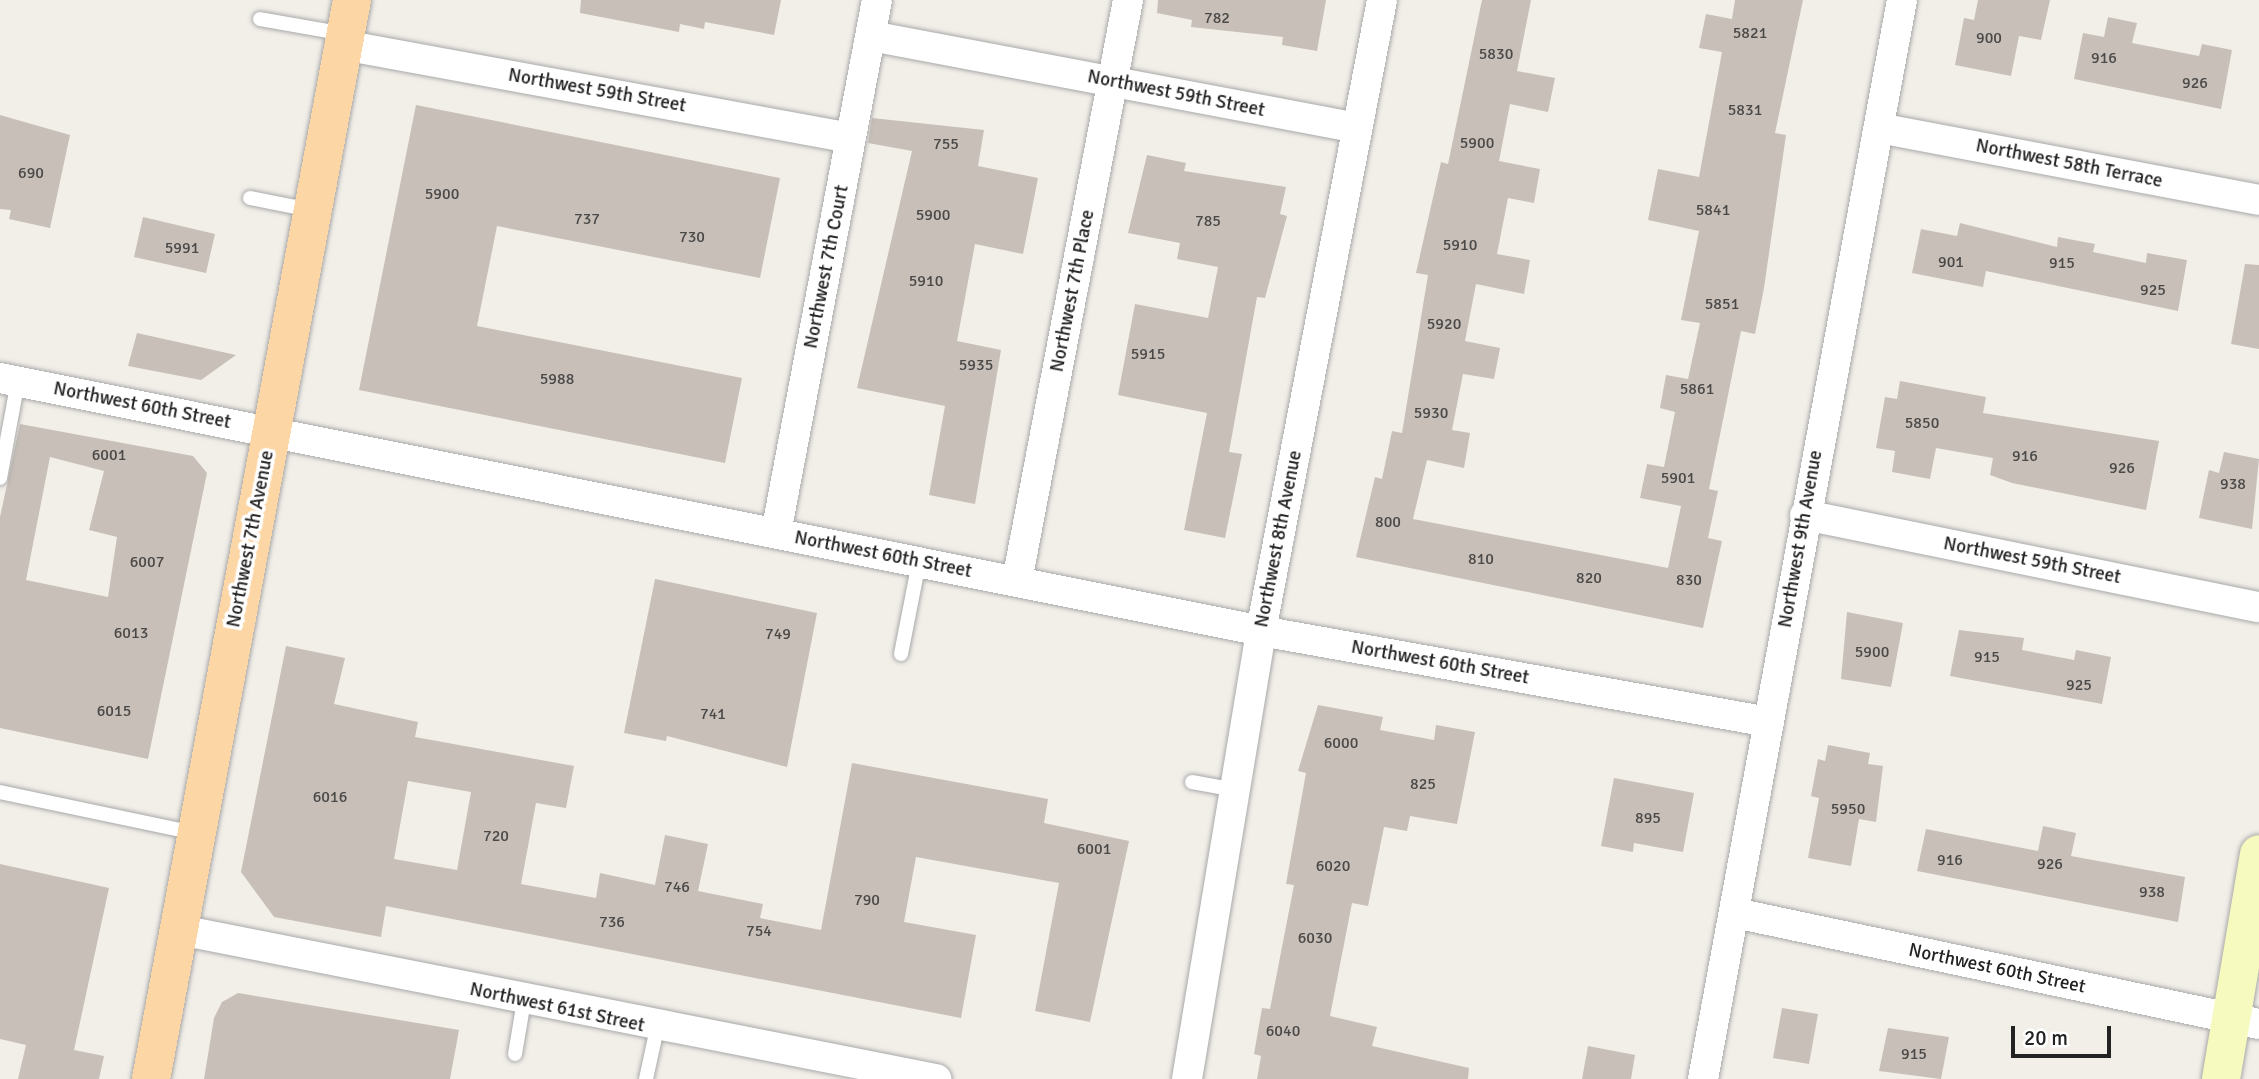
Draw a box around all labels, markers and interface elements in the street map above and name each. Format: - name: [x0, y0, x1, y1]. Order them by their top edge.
- house number: 782: [1204, 8, 1230, 28]
- house number: 5821: [1733, 23, 1767, 43]
- house number: 900: [1976, 28, 2002, 48]
- house number: 5830: [1479, 44, 1513, 64]
- house number: 916: [2091, 48, 2117, 68]
- street label: Northwest 59th Street: [506, 64, 688, 118]
- street label: Northwest 59th Street: [1085, 66, 1267, 122]
- house number: 926: [2182, 73, 2208, 93]
- house number: 5831: [1728, 100, 1762, 120]
- house number: 5900: [1460, 133, 1494, 153]
- house number: 755: [933, 134, 959, 154]
- street label: Northwest 58th Terrace: [1974, 135, 2164, 193]
- house number: 690: [18, 163, 44, 183]
- street label: Northwest 7th Court: [800, 183, 854, 351]
- house number: 5900: [425, 184, 459, 204]
- house number: 5841: [1696, 200, 1730, 220]
- house number: 5900: [916, 205, 950, 225]
- street label: Northwest 7th Place: [1046, 208, 1100, 374]
- house number: 737: [574, 209, 600, 229]
- house number: 785: [1195, 211, 1221, 231]
- house number: 730: [679, 227, 705, 247]
- house number: 5910: [1443, 235, 1477, 255]
- house number: 5991: [165, 238, 199, 258]
- house number: 901: [1938, 252, 1964, 272]
- house number: 915: [2049, 253, 2075, 273]
- house number: 5910: [909, 271, 943, 291]
- house number: 925: [2140, 280, 2166, 300]
- house number: 5851: [1705, 294, 1739, 314]
- house number: 5920: [1427, 314, 1461, 334]
- house number: 5915: [1131, 344, 1165, 364]
- house number: 5935: [959, 355, 993, 375]
- house number: 5988: [540, 369, 574, 389]
- street label: Northwest 60th Street: [51, 378, 233, 434]
- house number: 5861: [1680, 379, 1714, 399]
- house number: 5930: [1414, 403, 1448, 423]
- house number: 5850: [1905, 413, 1939, 433]
- house number: 6001: [92, 445, 126, 465]
- house number: 916: [2012, 446, 2038, 466]
- street label: Northwest 9th Avenue: [1774, 448, 1828, 630]
- street label: Northwest 7th Avenue: [223, 449, 279, 629]
- street label: Northwest 8th Avenue: [1251, 449, 1307, 629]
- house number: 926: [2109, 458, 2135, 478]
- house number: 5901: [1661, 468, 1695, 488]
- house number: 938: [2220, 474, 2246, 494]
- house number: 800: [1375, 512, 1401, 532]
- street label: Northwest 60th Street: [792, 527, 974, 583]
- street label: Northwest 59th Street: [1941, 533, 2123, 589]
- house number: 810: [1468, 549, 1494, 569]
- house number: 6007: [130, 552, 164, 572]
- house number: 820: [1576, 568, 1602, 588]
- house number: 830: [1676, 570, 1702, 590]
- house number: 6013: [114, 623, 148, 643]
- house number: 749: [765, 624, 791, 644]
- street label: Northwest 60th Street: [1349, 636, 1531, 690]
- house number: 5900: [1855, 642, 1889, 662]
- house number: 915: [1974, 647, 2000, 667]
- house number: 925: [2066, 675, 2092, 695]
- house number: 6015: [97, 701, 131, 721]
- house number: 741: [700, 704, 726, 724]
- house number: 6000: [1324, 733, 1358, 753]
- house number: 825: [1410, 774, 1436, 794]
- house number: 6016: [313, 787, 347, 807]
- house number: 5950: [1831, 799, 1865, 819]
- house number: 895: [1635, 808, 1661, 828]
- house number: 720: [483, 826, 509, 846]
- house number: 6001: [1077, 839, 1111, 859]
- house number: 916: [1937, 850, 1963, 870]
- house number: 926: [2037, 854, 2063, 874]
- house number: 6020: [1316, 856, 1350, 876]
- house number: 746: [664, 877, 690, 897]
- house number: 938: [2139, 882, 2165, 902]
- house number: 790: [854, 890, 880, 910]
- house number: 736: [599, 912, 625, 932]
- house number: 754: [746, 921, 772, 941]
- house number: 6030: [1298, 928, 1332, 948]
- street label: Northwest 60th Street: [1906, 939, 2088, 999]
- street label: Northwest 61st Street: [467, 978, 647, 1038]
- scale bar: [2014, 1012, 2114, 1056]
- house number: 6040: [1266, 1021, 1300, 1041]
- text: 20 m: [2024, 1025, 2068, 1051]
- house number: 915: [1901, 1044, 1927, 1064]

